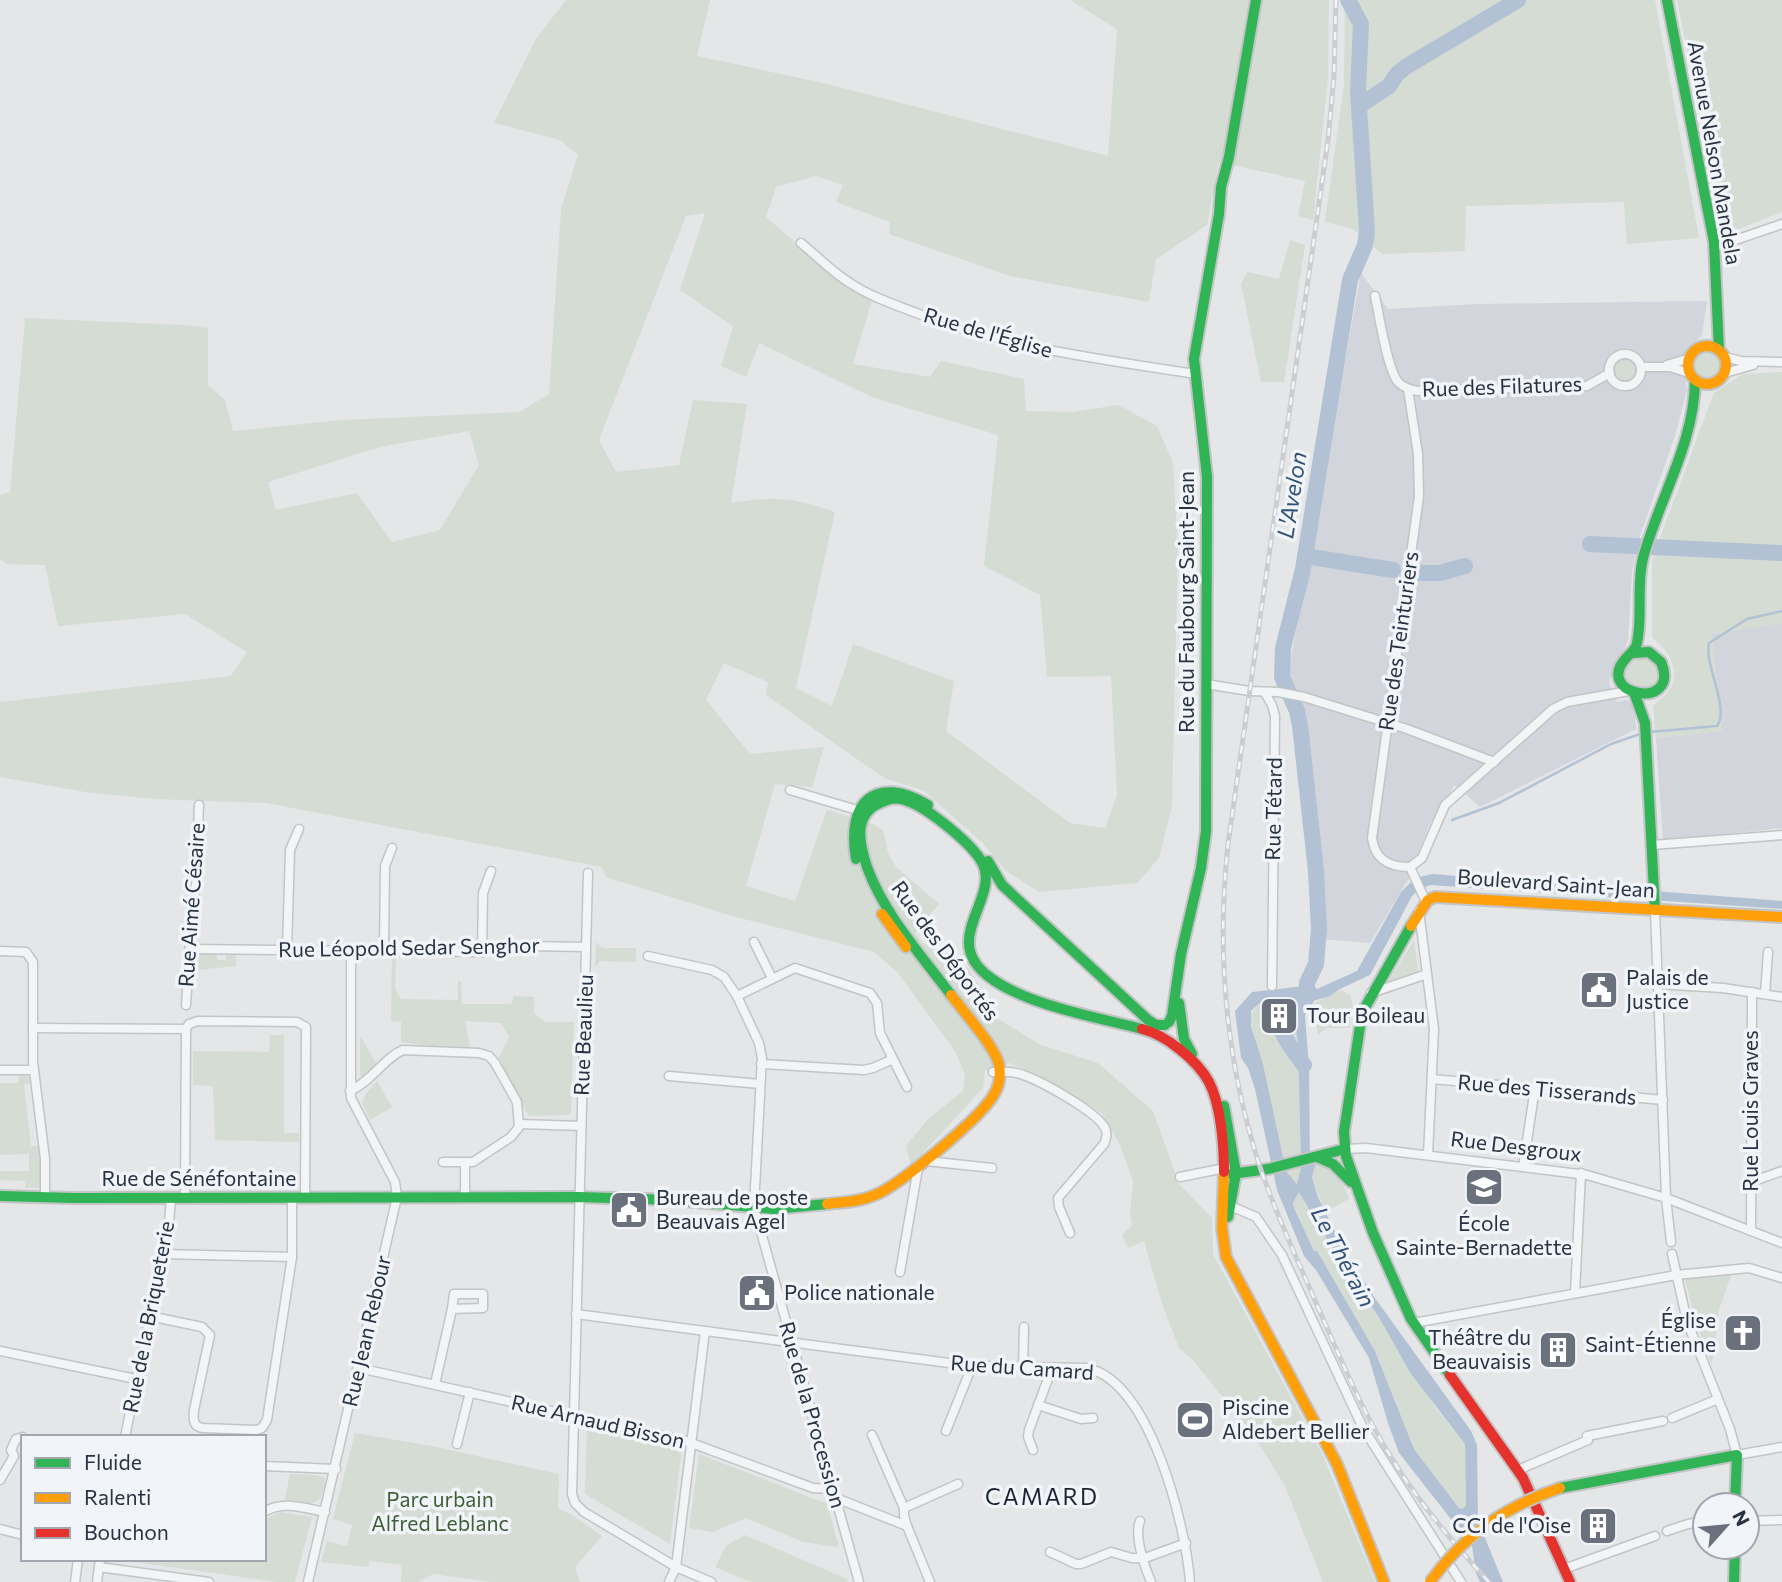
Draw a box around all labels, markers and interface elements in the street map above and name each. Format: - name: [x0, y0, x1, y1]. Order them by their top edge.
- street label: Avenue Nelson Mandela: [1683, 39, 1747, 267]
- street label: Rue de l'Église: [921, 301, 1056, 362]
- street label: Rue des Filatures: [1421, 370, 1582, 401]
- water label: L'Avelon: [1270, 449, 1312, 540]
- street label: Rue du Faubourg Saint-Jean: [1173, 471, 1198, 733]
- street label: Rue des Teinturiers: [1373, 550, 1422, 732]
- street label: Rue Tétard: [1259, 757, 1286, 861]
- street label: Rue Aimé Césaire: [172, 822, 209, 988]
- street label: Boulevard Saint-Jean: [1456, 863, 1656, 902]
- street label: Rue des Déportés: [887, 875, 1005, 1025]
- street label: Rue Léopold Sedar Senghor: [278, 932, 540, 961]
- place label: Palais de Justice: [1626, 964, 1709, 1013]
- public building icon: Palais de Justice: [1578, 969, 1620, 1011]
- street label: Rue Beaulieu: [568, 974, 597, 1096]
- building icon: Tour Boileau: [1258, 995, 1300, 1037]
- place label: Tour Boileau: [1306, 1002, 1425, 1027]
- street label: Rue Louis Graves: [1737, 1030, 1762, 1192]
- street label: Rue des Tisserands: [1457, 1068, 1638, 1109]
- street label: Rue Desgroux: [1449, 1125, 1583, 1166]
- street label: Rue de Sénéfontaine: [102, 1165, 296, 1190]
- school or university icon: École Sainte-Bernadette: [1463, 1166, 1505, 1208]
- place label: Bureau de poste Beauvais Agel: [656, 1184, 808, 1233]
- public building icon: Bureau de poste Beauvais Agel: [608, 1189, 650, 1231]
- water label: Le Thérain: [1306, 1201, 1382, 1312]
- place label: École Sainte-Bernadette: [1396, 1210, 1572, 1259]
- street label: Rue de la Briqueterie: [117, 1219, 178, 1415]
- street label: Rue Jean Rebour: [336, 1253, 395, 1409]
- public building icon: Police nationale: [736, 1272, 778, 1314]
- place label: Police nationale: [784, 1279, 935, 1304]
- place label: Église Saint-Étienne: [1585, 1307, 1716, 1356]
- church icon: Église Saint-Étienne: [1722, 1312, 1764, 1354]
- street label: Rue de la Procession: [775, 1319, 852, 1511]
- place label: Théâtre du Beauvaisis: [1428, 1324, 1531, 1373]
- building icon: Théâtre du Beauvaisis: [1537, 1329, 1579, 1371]
- street label: Rue du Camard: [950, 1349, 1095, 1384]
- street label: Rue Arnaud Bisson: [509, 1388, 687, 1453]
- place label: Piscine Aldebert Bellier: [1222, 1394, 1370, 1443]
- sports icon: Piscine Aldebert Bellier: [1174, 1399, 1216, 1441]
- legend: [21, 1435, 266, 1561]
- text: Fluide: [84, 1449, 142, 1474]
- district label: CAMARD: [985, 1482, 1099, 1510]
- text: Ralenti: [84, 1484, 151, 1509]
- park label: Parc urbain Alfred Leblanc: [371, 1486, 509, 1535]
- north arrow: [1691, 1491, 1761, 1561]
- building icon: CCI de l'Oise: [1577, 1505, 1619, 1547]
- text: N: [1728, 1506, 1755, 1530]
- place label: CCI de l'Oise: [1452, 1512, 1571, 1537]
- text: Bouchon: [84, 1519, 169, 1544]

